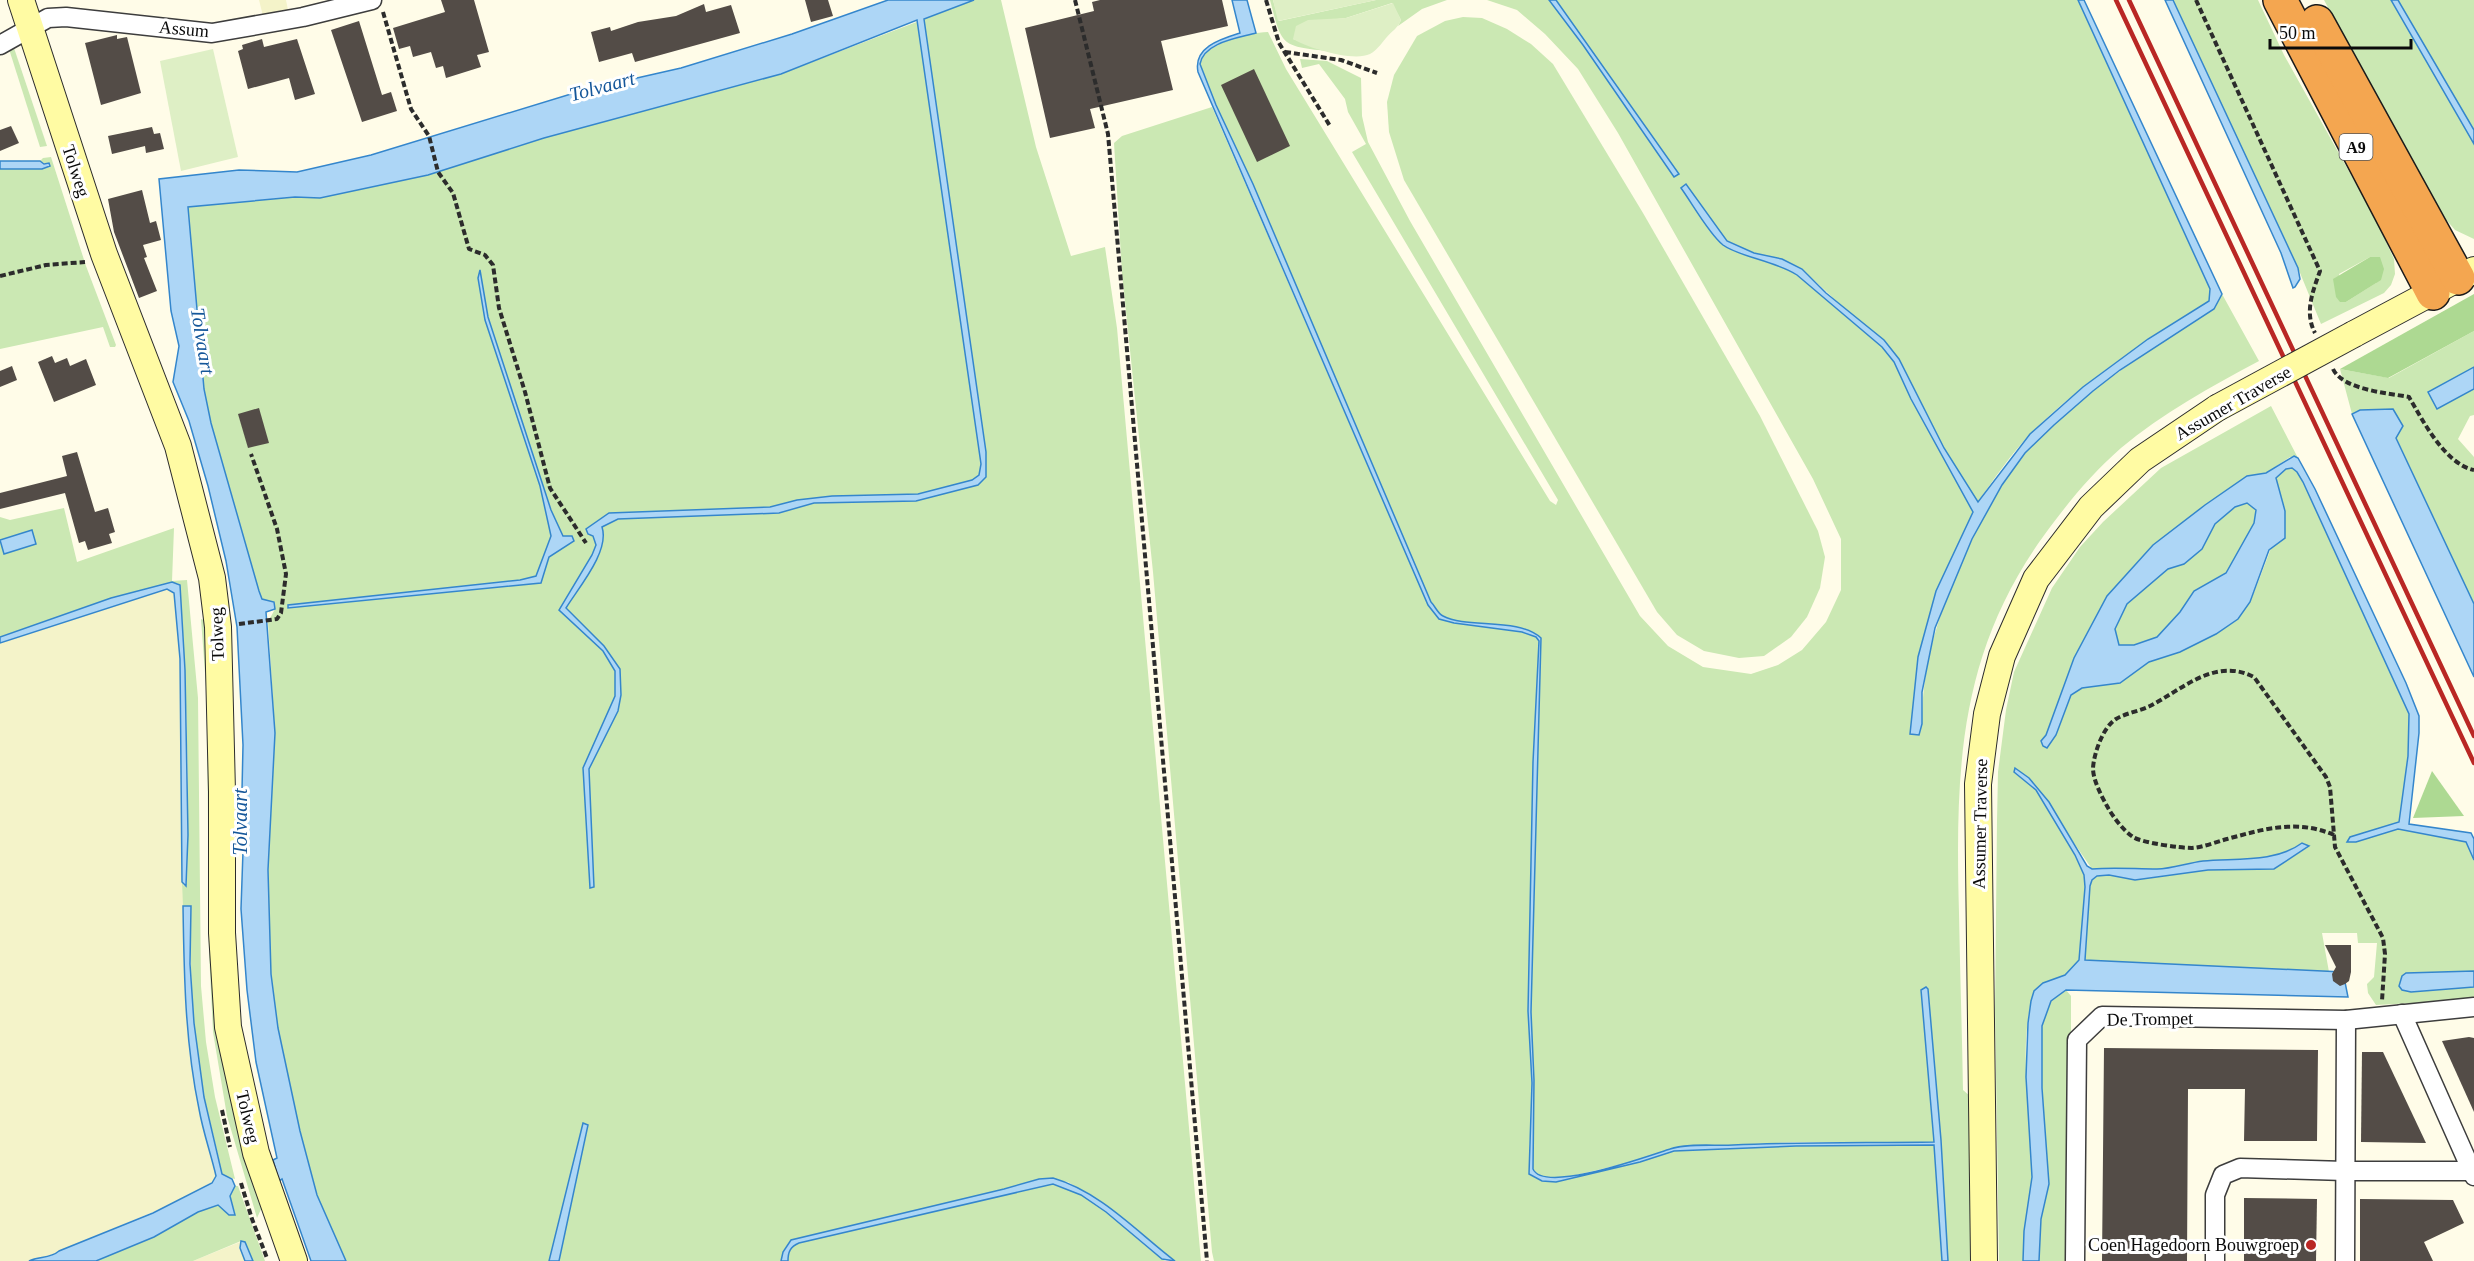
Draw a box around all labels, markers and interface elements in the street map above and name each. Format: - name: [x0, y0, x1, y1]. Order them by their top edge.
- scale bar: [2270, 12, 2411, 50]
- street label: Assum: [158, 17, 210, 41]
- text: 50 m: [2279, 23, 2316, 43]
- water label: Tolvaart: [567, 67, 638, 105]
- road number: A9: [2340, 134, 2372, 160]
- street label: Tolweg: [58, 142, 94, 200]
- water label: Tolvaart: [187, 306, 219, 376]
- street label: Assumer Traverse: [2171, 362, 2295, 444]
- street label: Tolweg: [206, 607, 228, 661]
- street label: Assumer Traverse: [1969, 759, 1991, 889]
- water label: Tolvaart: [229, 788, 251, 856]
- street label: De Trompet: [2107, 1008, 2193, 1030]
- street label: Tolweg: [232, 1089, 264, 1145]
- place label: Coen Hagedoorn Bouwgroep: [2088, 1235, 2299, 1255]
- marker: Coen Hagedoorn Bouwgroep: [2304, 1238, 2318, 1252]

